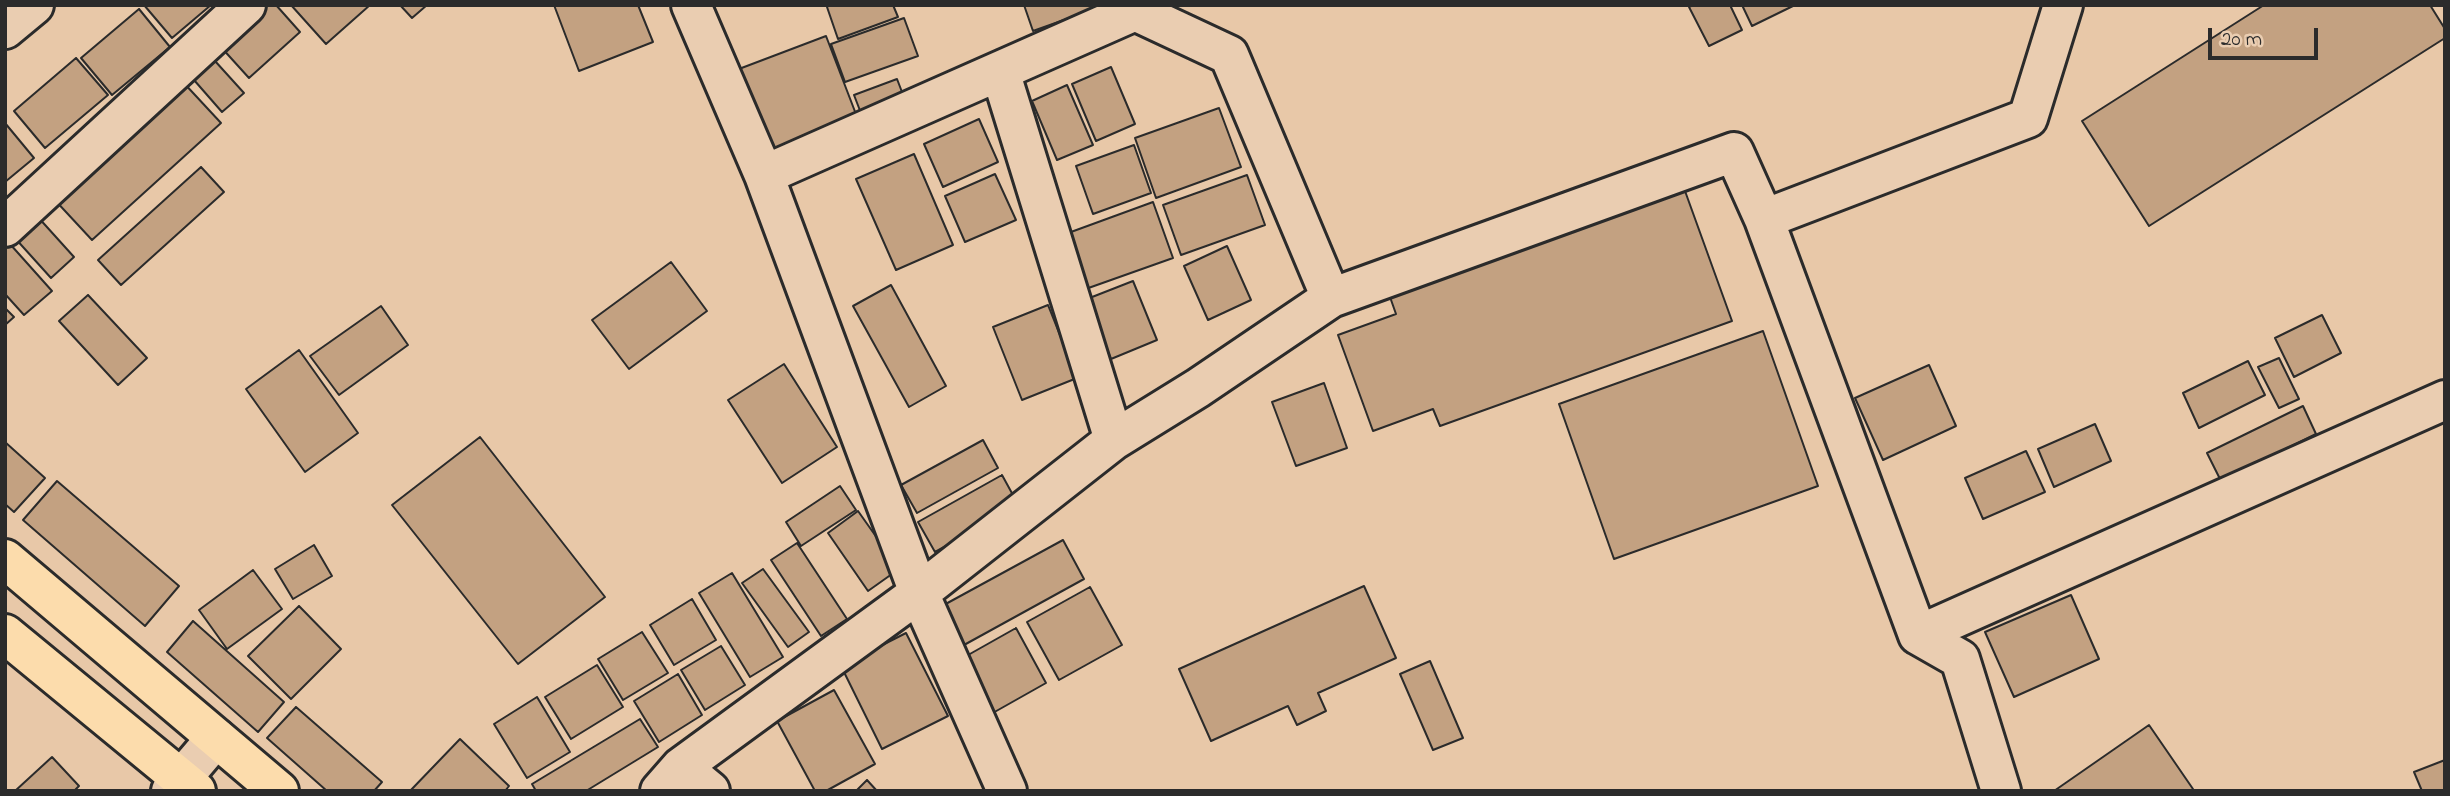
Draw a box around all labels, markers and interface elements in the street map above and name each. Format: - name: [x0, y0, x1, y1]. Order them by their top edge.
- scale bar: [2212, 14, 2322, 58]
- text: 20 m: [2221, 25, 2262, 55]

